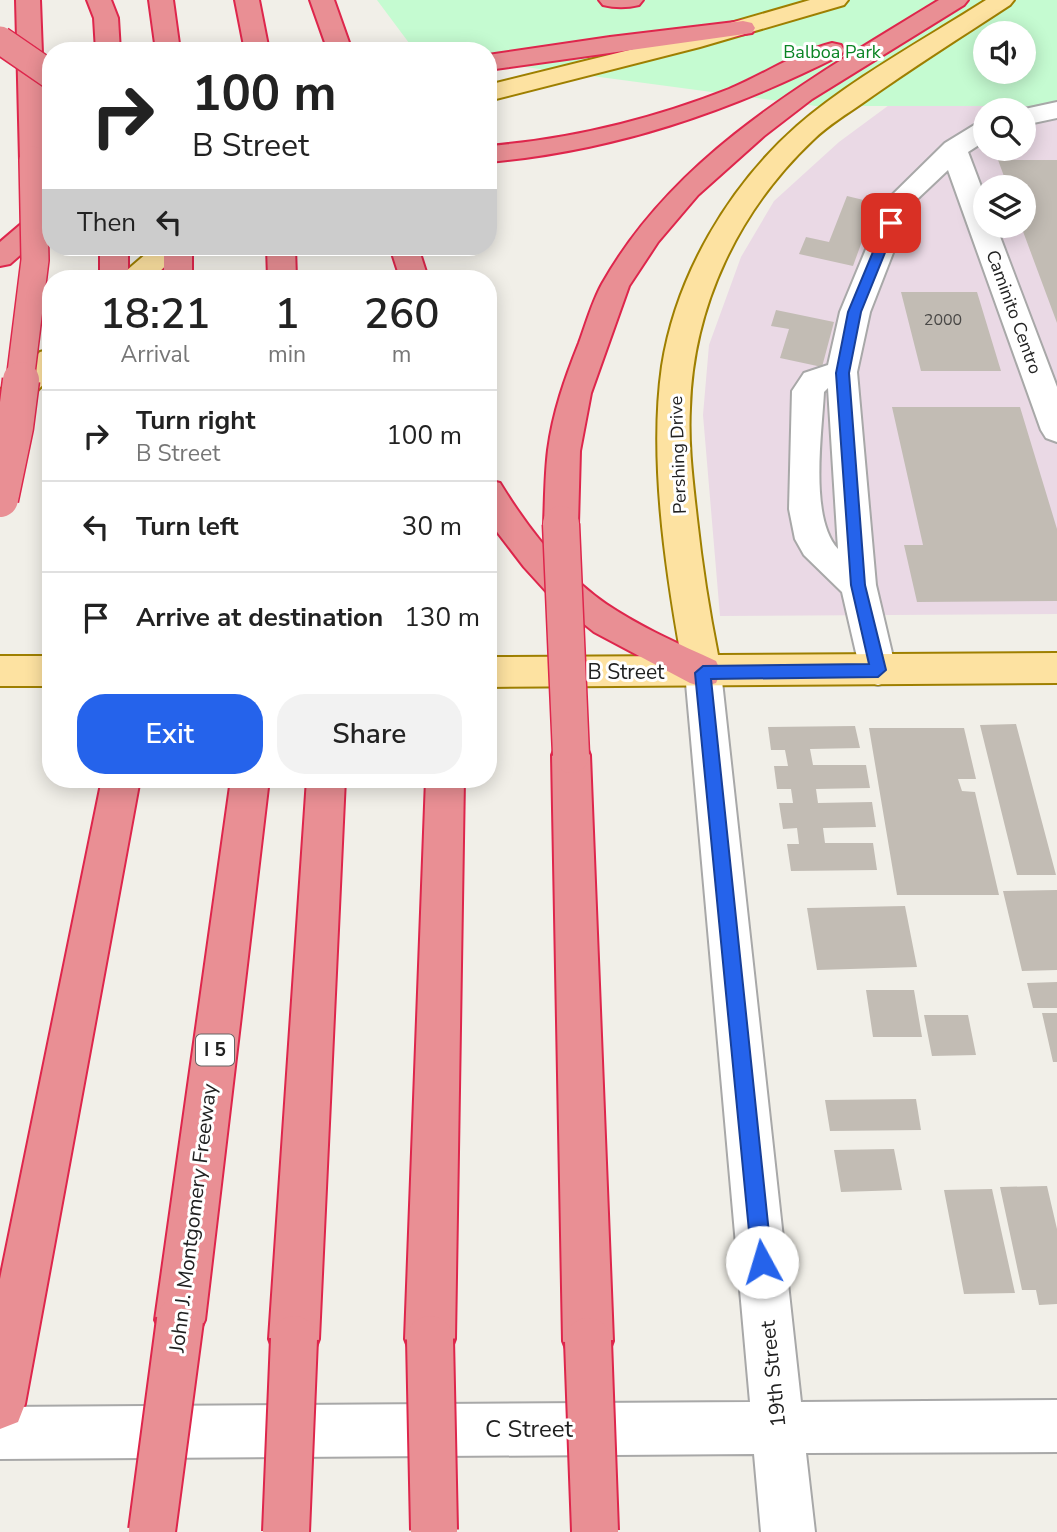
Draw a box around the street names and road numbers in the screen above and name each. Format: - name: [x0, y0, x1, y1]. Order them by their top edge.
- street label: Caminito Centro: [980, 247, 1048, 377]
- street label: Pershing Drive: [664, 396, 692, 514]
- street label: B Street: [588, 658, 665, 686]
- road number: I 5: [196, 1034, 234, 1066]
- street label: John J. Montgomery Freeway: [162, 1082, 223, 1355]
- street label: 19th Street: [753, 1319, 793, 1429]
- street label: C Street: [485, 1413, 573, 1445]

